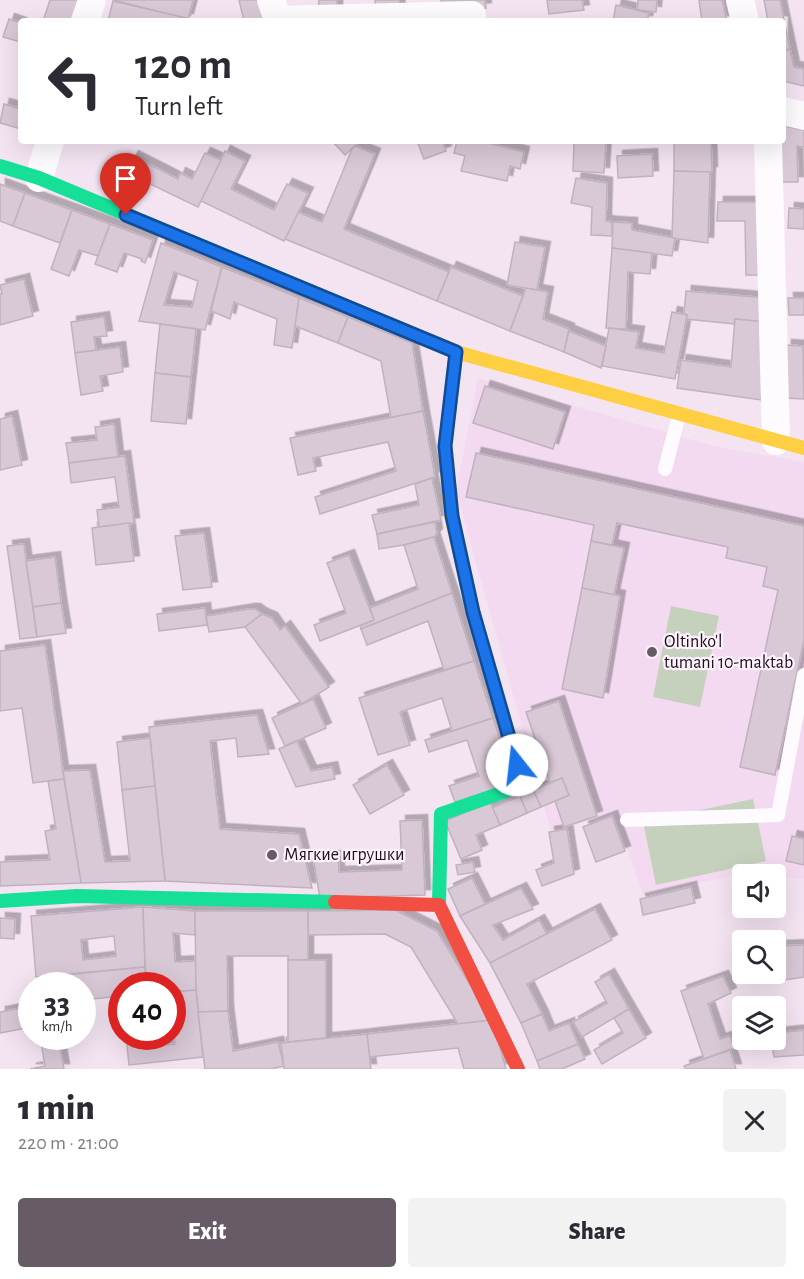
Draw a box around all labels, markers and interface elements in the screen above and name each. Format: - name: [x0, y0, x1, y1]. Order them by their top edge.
- icon: left: [36, 42, 114, 120]
- text: 120 m: [135, 44, 232, 86]
- text: Turn left: [135, 93, 223, 120]
- pin: [100, 153, 151, 215]
- icon: arrive: [109, 162, 142, 195]
- place label: Oltinko'l tumani 10-maktab: [664, 633, 793, 672]
- marker: Oltinko'l tumani 10-maktab: [645, 645, 659, 659]
- position arrow: [485, 733, 549, 797]
- place label: Мягкие игрушки: [284, 846, 405, 864]
- marker: Мягкие игрушки: [265, 848, 279, 862]
- map controls: [732, 864, 786, 1050]
- button: sound: [732, 864, 786, 918]
- button: search: [732, 930, 786, 984]
- speed limit sign: 40: [108, 972, 186, 1050]
- text: 33: [44, 989, 70, 1019]
- button: layers: [732, 996, 786, 1050]
- text: km/h: [42, 1019, 72, 1034]
- button: close: [723, 1089, 786, 1152]
- text: 1 min: [18, 1090, 95, 1126]
- text: 220 m · 21:00: [18, 1133, 119, 1153]
- button: Exit: [18, 1198, 396, 1267]
- button: Share: [408, 1198, 786, 1267]

